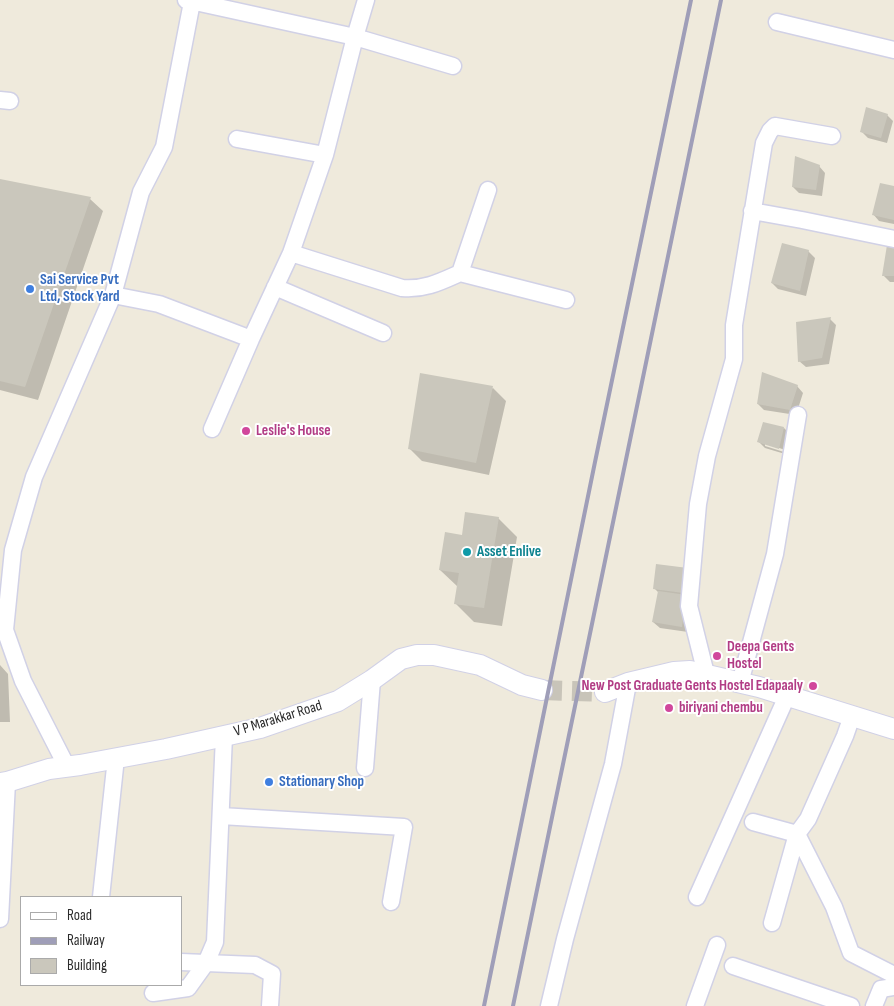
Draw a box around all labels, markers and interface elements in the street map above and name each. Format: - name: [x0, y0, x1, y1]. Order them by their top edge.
- place label: Sai Service Pvt Ltd, Stock Yard: [40, 271, 119, 306]
- marker: Sai Service Pvt Ltd, Stock Yard: [24, 283, 36, 295]
- place label: Leslie's House: [256, 422, 331, 440]
- marker: Leslie's House: [240, 425, 252, 437]
- place label: Asset Enlive: [477, 543, 541, 561]
- marker: Asset Enlive: [461, 546, 473, 558]
- place label: Deepa Gents Hostel: [727, 638, 794, 673]
- marker: Deepa Gents Hostel: [711, 650, 723, 662]
- place label: New Post Graduate Gents Hostel Edapaaly: [581, 677, 803, 695]
- marker: New Post Graduate Gents Hostel Edapaaly: [807, 680, 819, 692]
- street label: V P Marakkar Road: [232, 697, 324, 741]
- place label: biriyani chembu: [679, 699, 763, 717]
- marker: biriyani chembu: [663, 702, 675, 714]
- place label: Stationary Shop: [279, 773, 364, 791]
- marker: Stationary Shop: [263, 776, 275, 788]
- legend: [20, 896, 182, 986]
- text: Road: [67, 906, 92, 925]
- text: Railway: [67, 931, 105, 950]
- text: Building: [67, 956, 107, 975]

